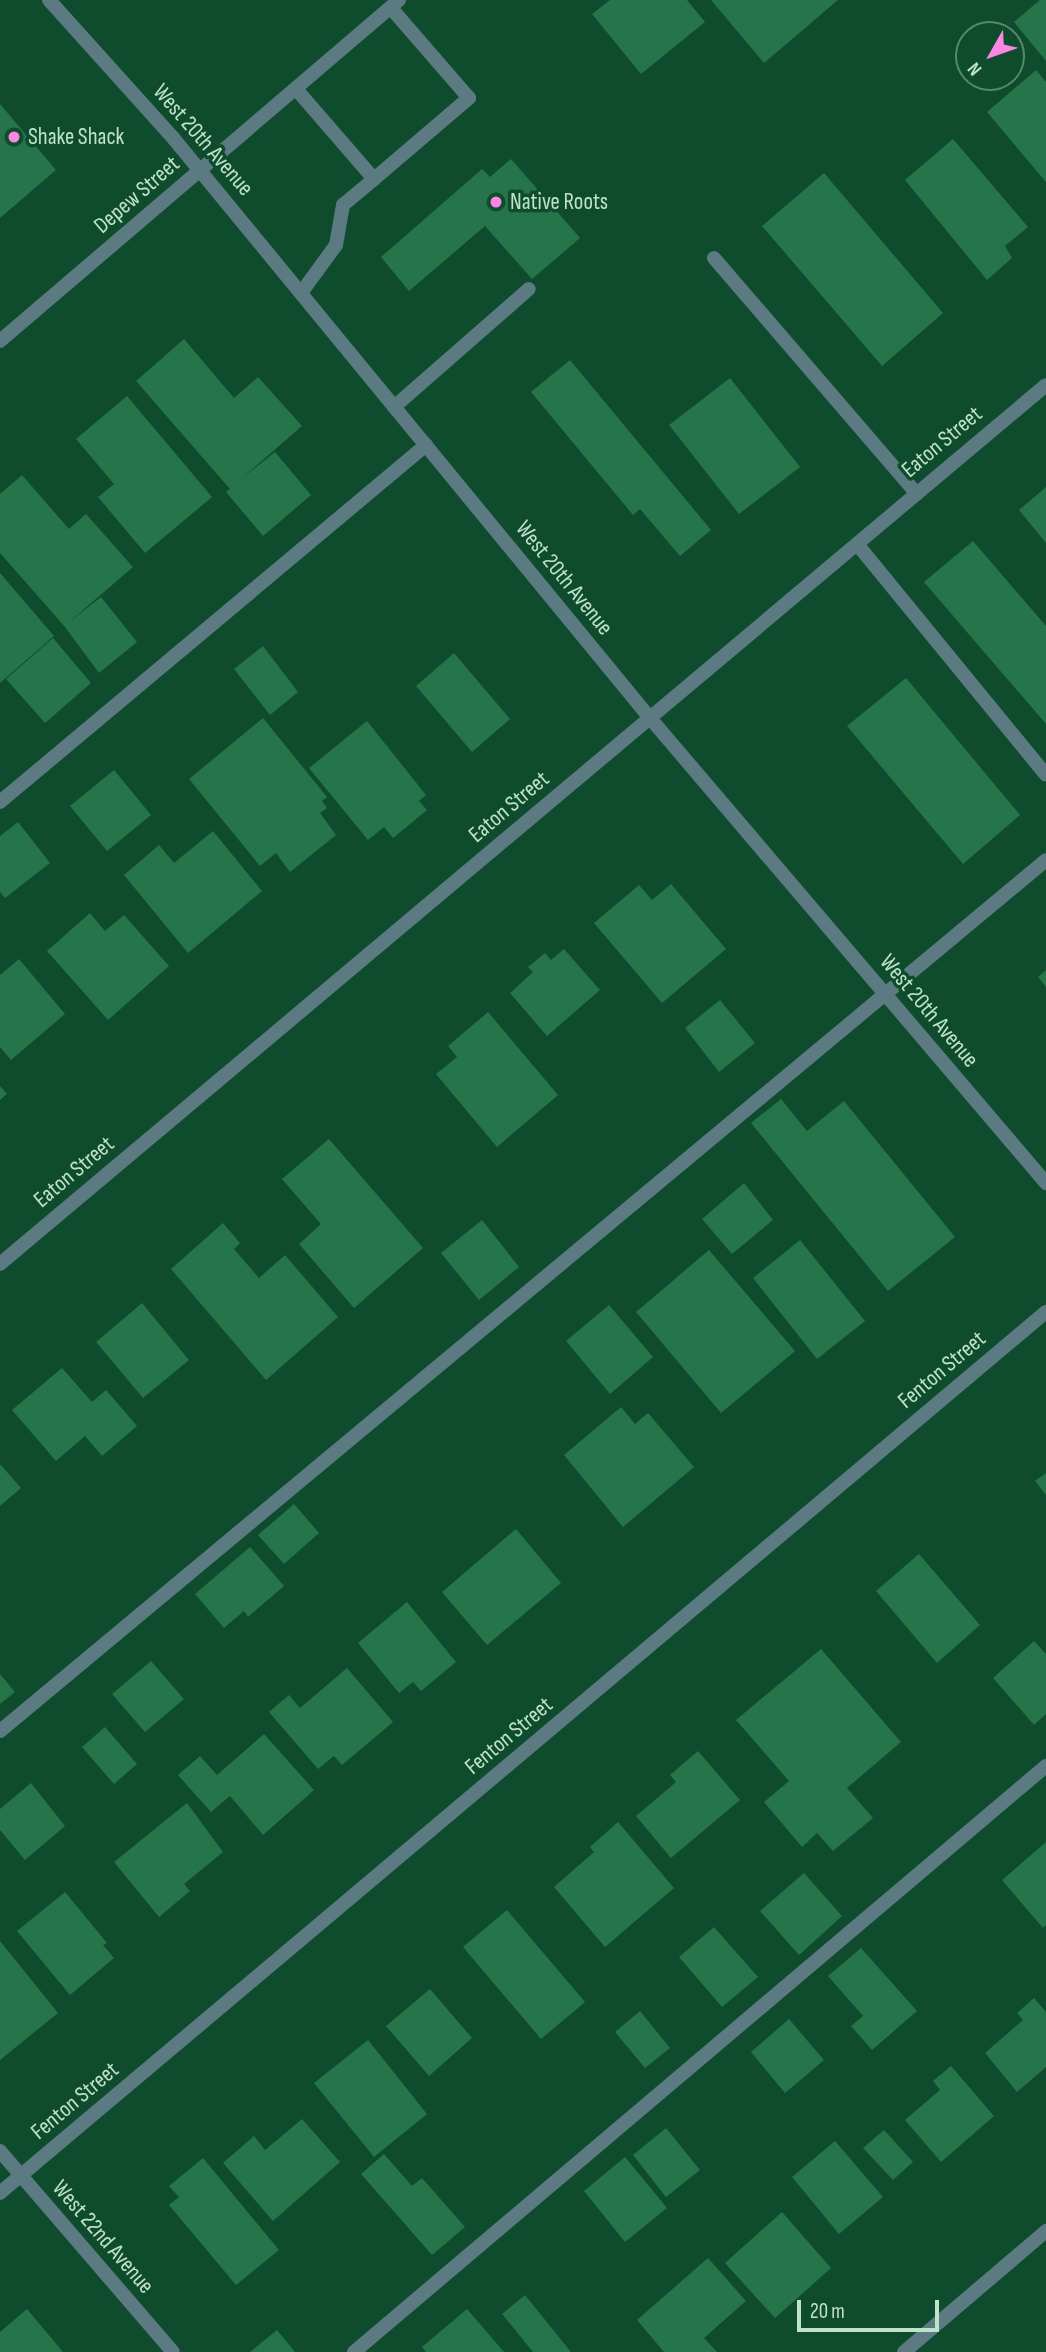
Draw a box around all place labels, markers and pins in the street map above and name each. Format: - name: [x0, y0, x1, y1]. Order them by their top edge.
- place label: Shake Shack: [28, 123, 124, 151]
- marker: Shake Shack: [6, 129, 22, 145]
- place label: Native Roots: [510, 188, 608, 216]
- marker: Native Roots: [488, 194, 504, 210]

